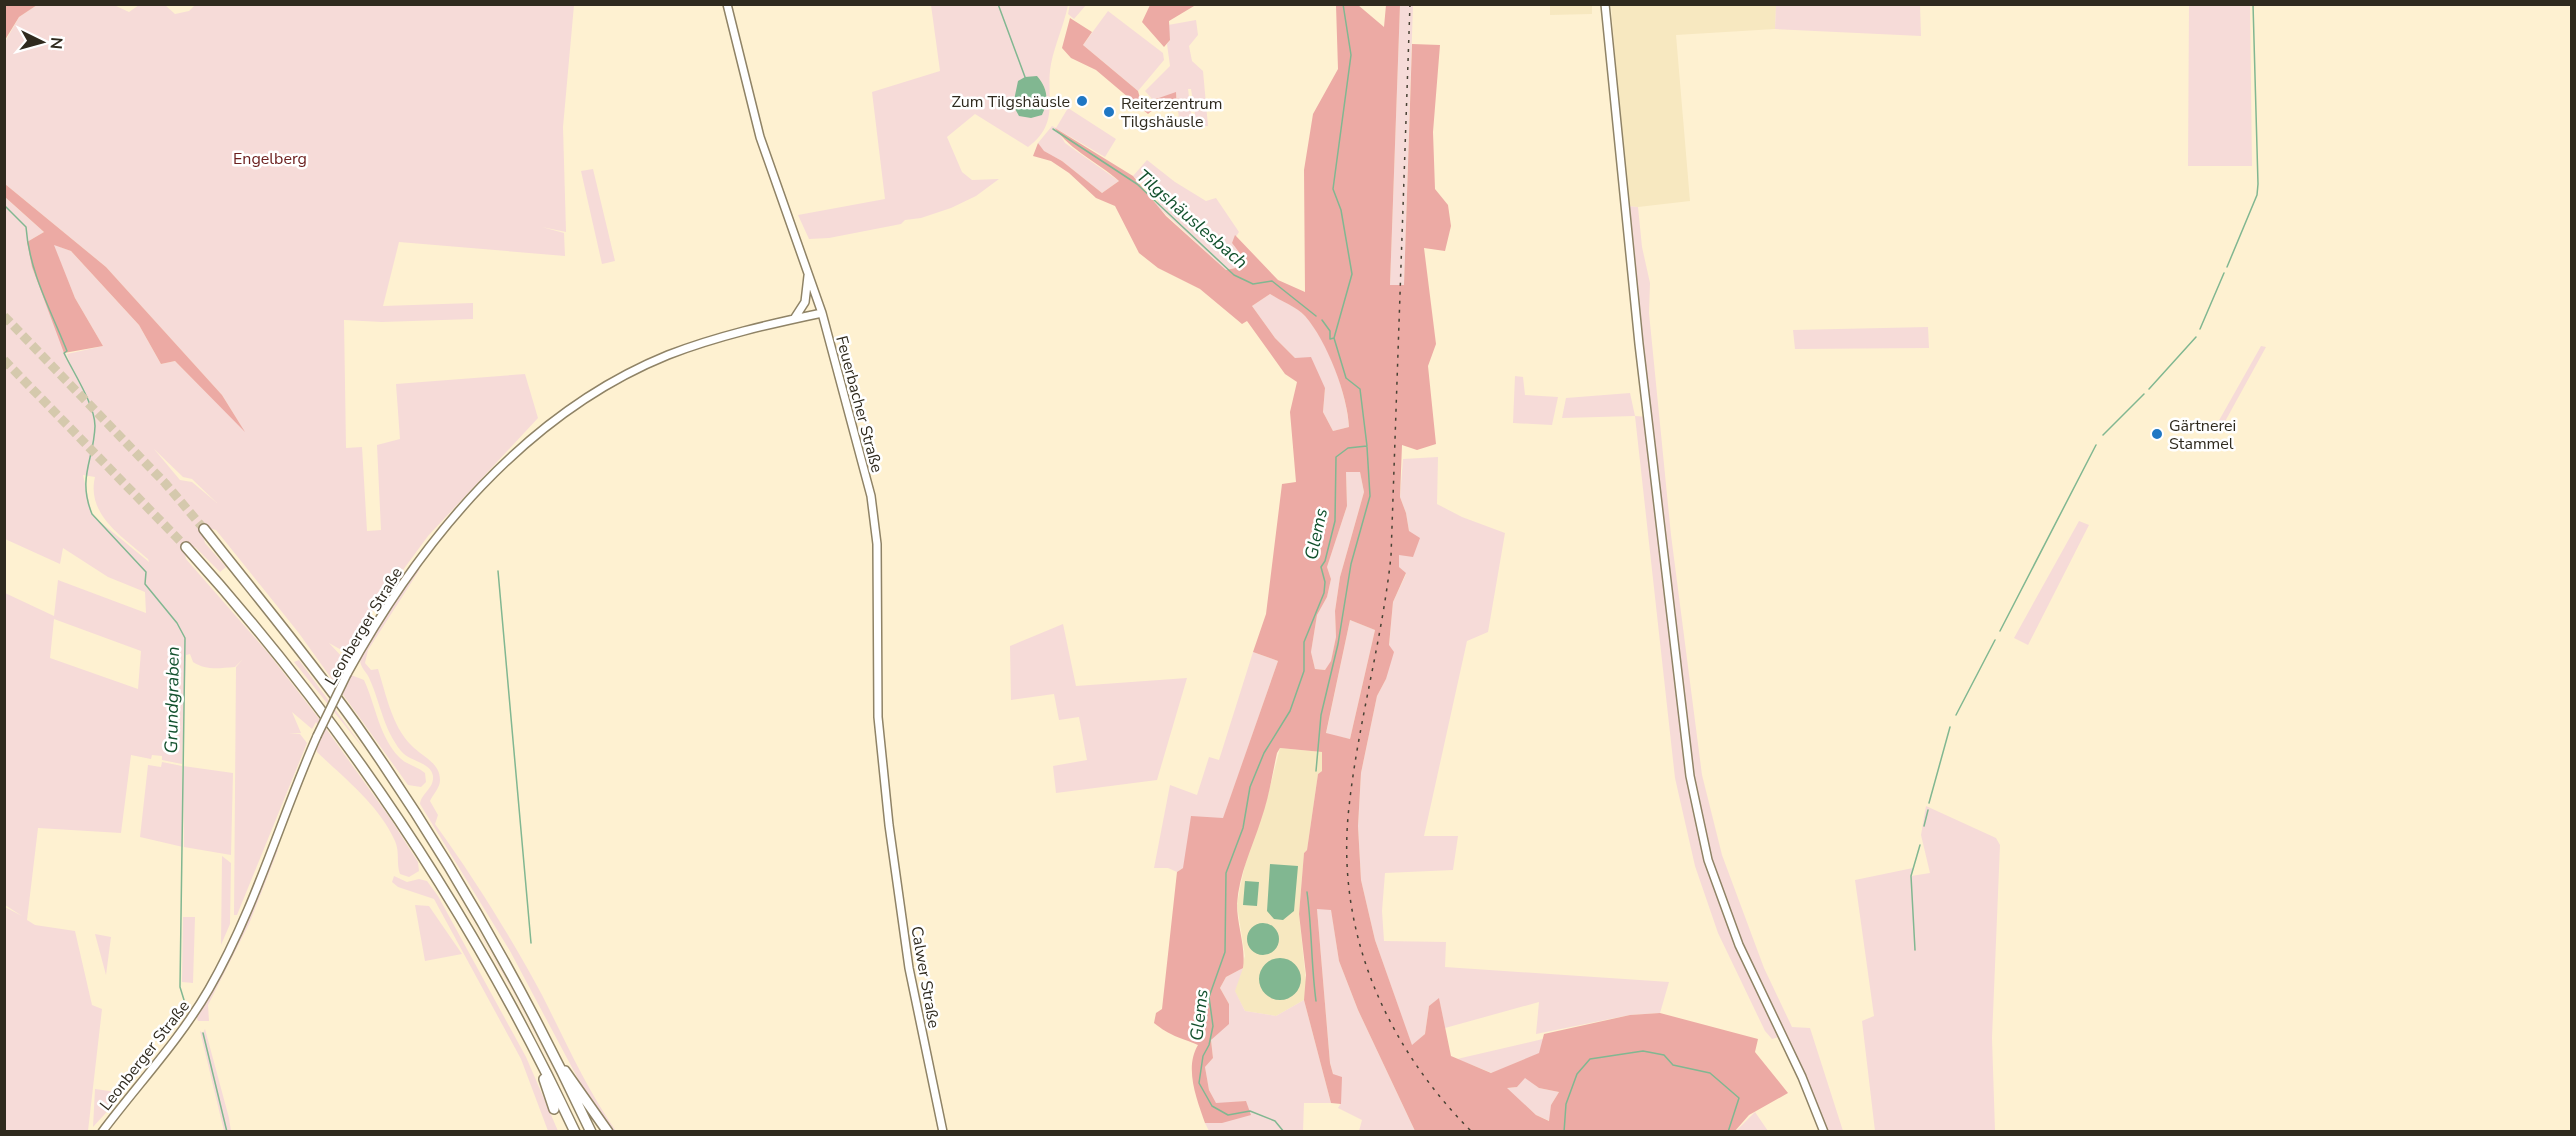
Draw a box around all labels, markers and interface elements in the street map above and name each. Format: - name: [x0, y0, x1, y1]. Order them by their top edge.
- north arrow: [12, 12, 72, 72]
- text: N: [44, 36, 67, 50]
- place label: Zum Tilgshäusle: [951, 91, 1070, 113]
- place label: Reiterzentrum Tilgshäusle: [1121, 93, 1222, 133]
- marker: Zum Tilgshäusle: [1075, 94, 1089, 108]
- marker: Reiterzentrum Tilgshäusle: [1102, 105, 1116, 119]
- park label: Engelberg: [233, 148, 307, 170]
- water label: Tilgshäuslesbach: [1131, 164, 1253, 274]
- street label: Feuerbacher Straße: [830, 333, 888, 475]
- place label: Gärtnerei Stammel: [2169, 415, 2236, 455]
- marker: Gärtnerei Stammel: [2150, 427, 2164, 441]
- water label: Glems: [1299, 506, 1333, 562]
- street label: Leonberger Straße: [320, 563, 408, 690]
- water label: Grundgraben: [159, 646, 185, 754]
- street label: Calwer Straße: [905, 924, 945, 1030]
- water label: Glems: [1184, 988, 1214, 1042]
- street label: Leonberger Straße: [95, 996, 195, 1115]

